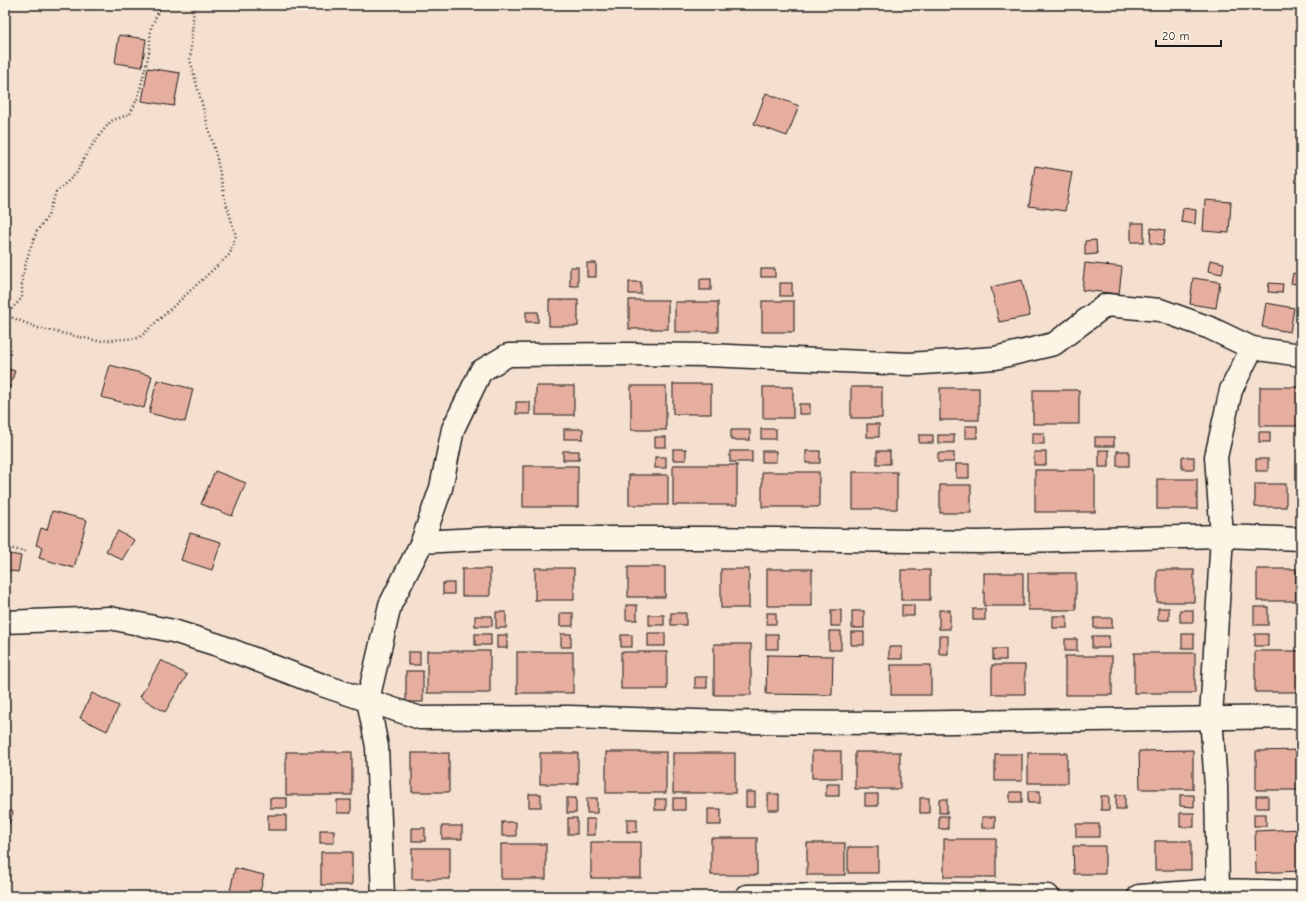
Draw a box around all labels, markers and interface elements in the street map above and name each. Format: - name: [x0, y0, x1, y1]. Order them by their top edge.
- scale bar: [1156, 22, 1221, 48]
- text: 20 m: [1162, 29, 1190, 43]

